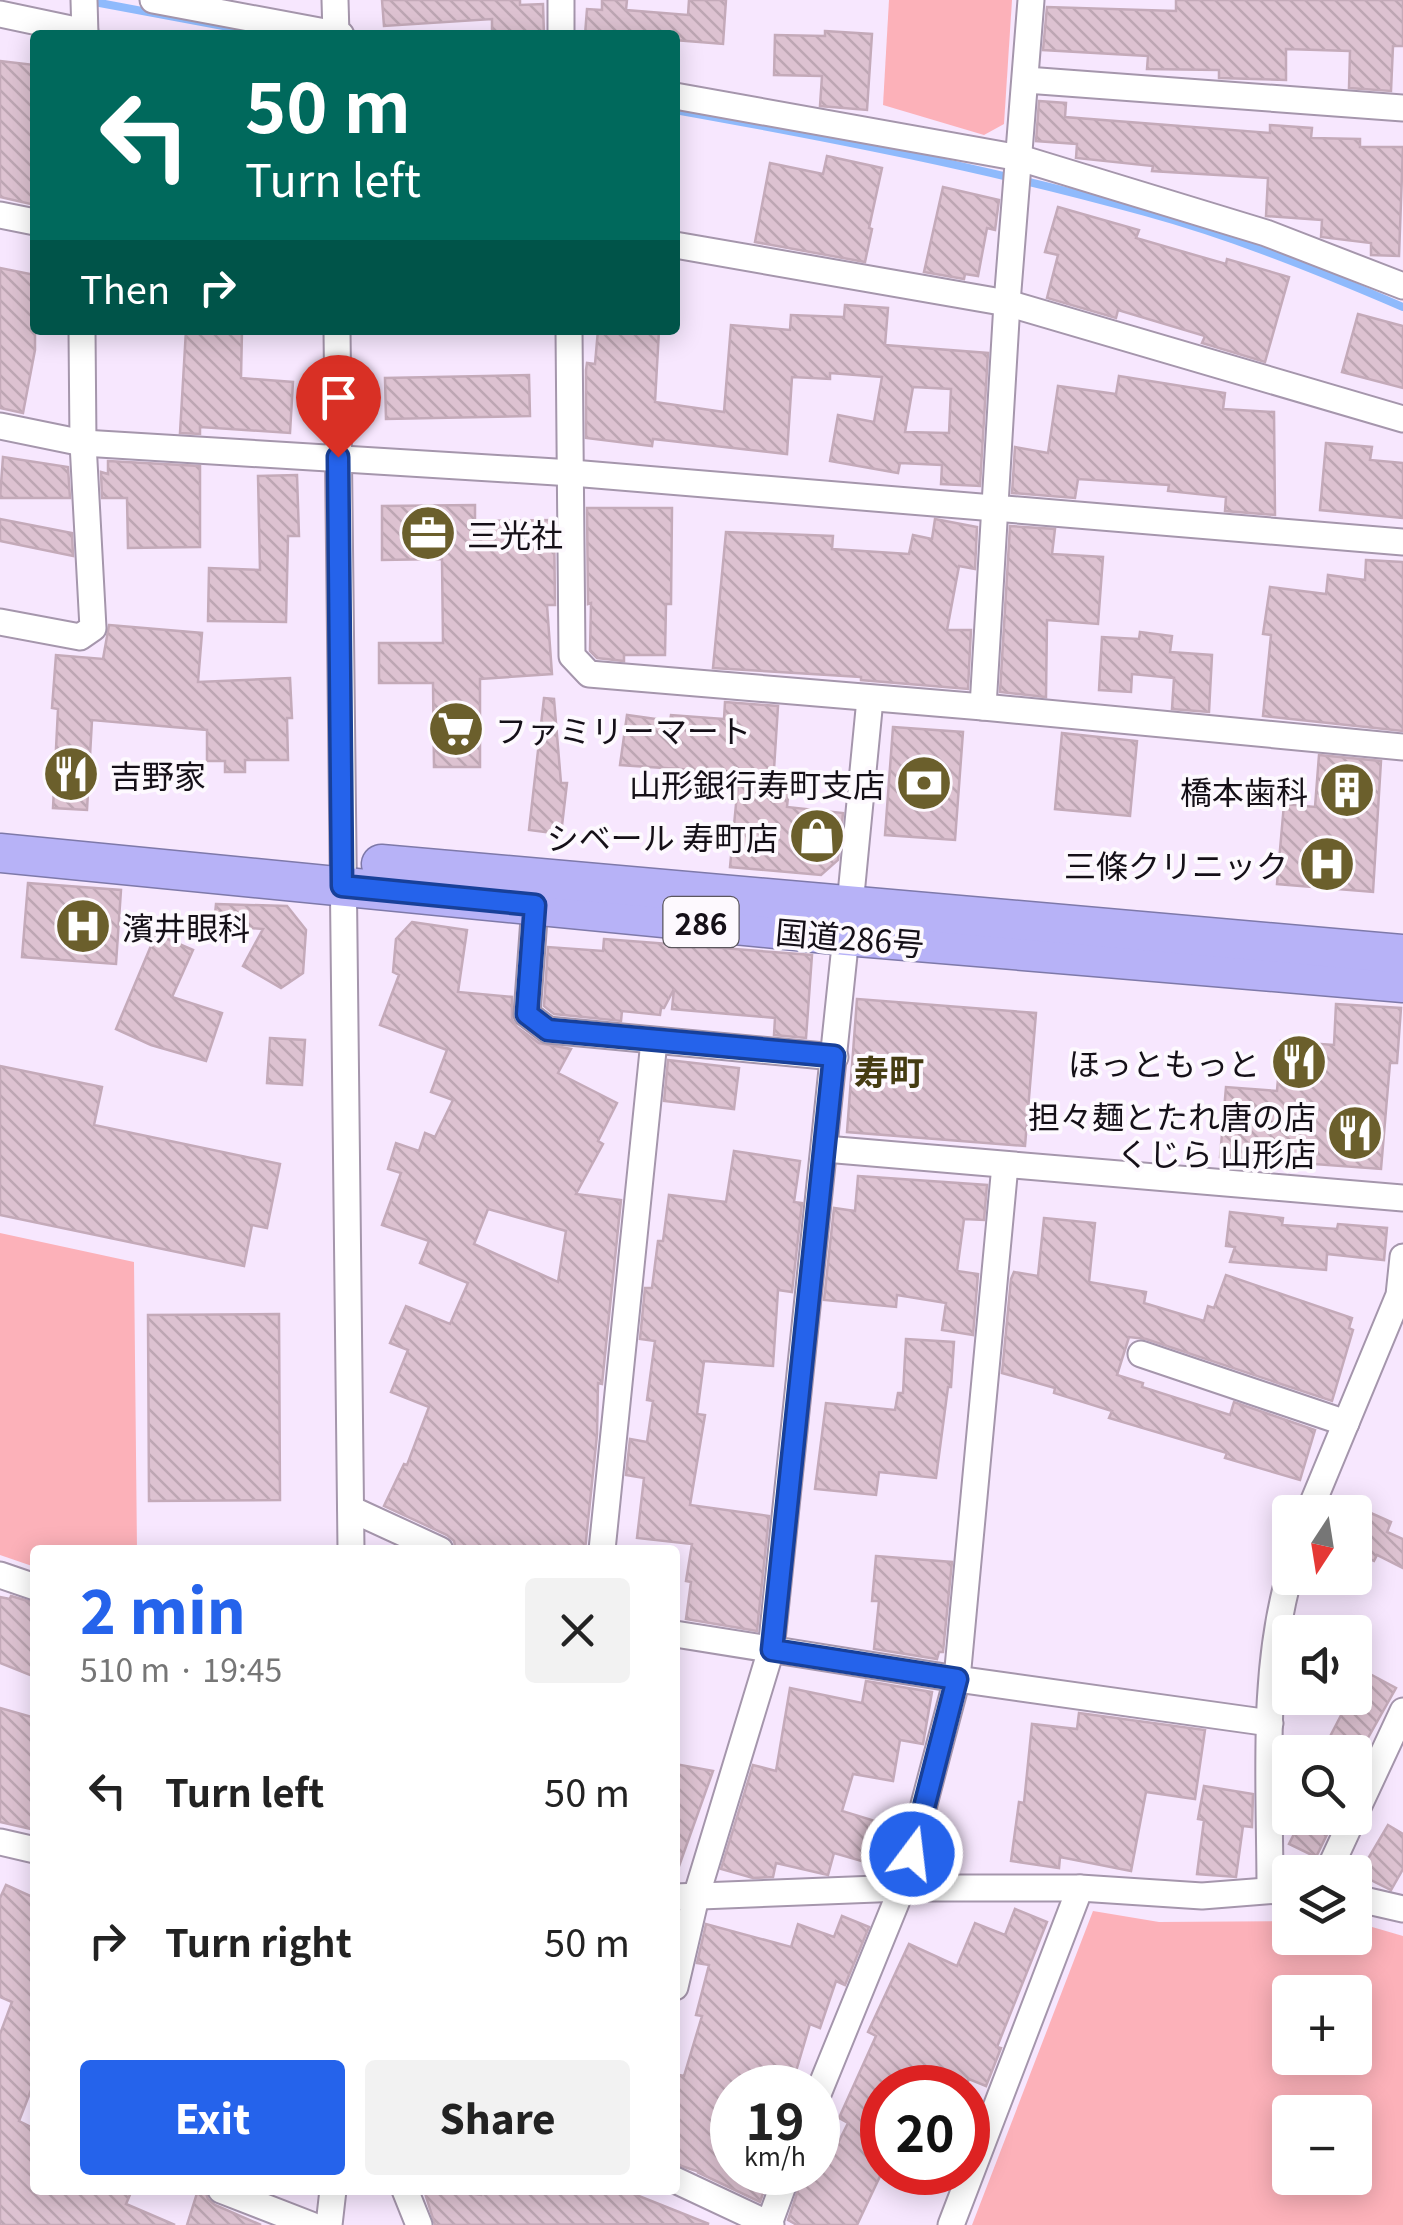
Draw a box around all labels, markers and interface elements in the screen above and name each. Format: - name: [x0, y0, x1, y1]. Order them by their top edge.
- text: 50 m: [245, 52, 411, 153]
- icon: left: [80, 70, 210, 200]
- text: Turn left: [245, 145, 421, 210]
- text: Then: [80, 260, 170, 315]
- icon: right: [190, 260, 245, 315]
- pin: [296, 355, 381, 458]
- icon: arrive: [311, 370, 366, 425]
- office icon: 三光社: [398, 503, 458, 563]
- place label: 三光社: [467, 510, 563, 556]
- supermarket icon: ファミリーマート: [426, 699, 486, 759]
- place label: ファミリーマート: [495, 706, 751, 752]
- restaurant icon: 吉野家: [41, 744, 101, 804]
- place label: 吉野家: [110, 751, 206, 797]
- bank icon: 山形銀行寿町支店: [894, 753, 954, 813]
- place label: 山形銀行寿町支店: [629, 760, 885, 806]
- building icon: 橋本歯科: [1317, 760, 1377, 820]
- place label: 橋本歯科: [1180, 767, 1308, 813]
- shop icon: シベール 寿町店: [787, 806, 847, 866]
- place label: シベール 寿町店: [547, 813, 778, 859]
- hospital icon: 三條クリニック: [1297, 834, 1357, 894]
- place label: 三條クリニック: [1064, 841, 1288, 887]
- hospital icon: 濱井眼科: [53, 896, 113, 956]
- road number: 286: [664, 897, 738, 947]
- place label: 濱井眼科: [122, 903, 250, 949]
- street label: 国道286号: [774, 907, 926, 965]
- restaurant icon: ほっともっと: [1269, 1032, 1329, 1092]
- place label: ほっともっと: [1068, 1039, 1260, 1085]
- district label: 寿町: [854, 1044, 924, 1095]
- place label: 担々麺とたれ唐の店 くじら 山形店: [1028, 1092, 1316, 1175]
- restaurant icon: 担々麺とたれ唐の店 くじら 山形店: [1325, 1103, 1385, 1163]
- north arrow: [1272, 1495, 1372, 1595]
- map controls: [1272, 1495, 1372, 2195]
- text: 2 min: [80, 1564, 246, 1651]
- button: close: [525, 1578, 630, 1683]
- button: sound: [1272, 1615, 1372, 1715]
- text: 510 m · 19:45: [80, 1645, 282, 1691]
- button: search: [1272, 1735, 1372, 1835]
- icon: left: [80, 1763, 135, 1818]
- text: Turn left: [165, 1763, 324, 1818]
- text: 50 m: [544, 1763, 630, 1818]
- position arrow: [860, 1802, 964, 1906]
- button: layers: [1272, 1855, 1372, 1955]
- icon: right: [80, 1913, 135, 1968]
- text: Turn right: [165, 1913, 352, 1968]
- text: 50 m: [544, 1913, 630, 1968]
- button: +: [1272, 1975, 1372, 2075]
- button: Exit: [80, 2060, 345, 2175]
- button: Share: [365, 2060, 630, 2175]
- speed limit sign: 20: [860, 2065, 990, 2195]
- text: 19: [746, 2082, 805, 2154]
- button: −: [1272, 2095, 1372, 2195]
- text: km/h: [744, 2137, 806, 2173]

